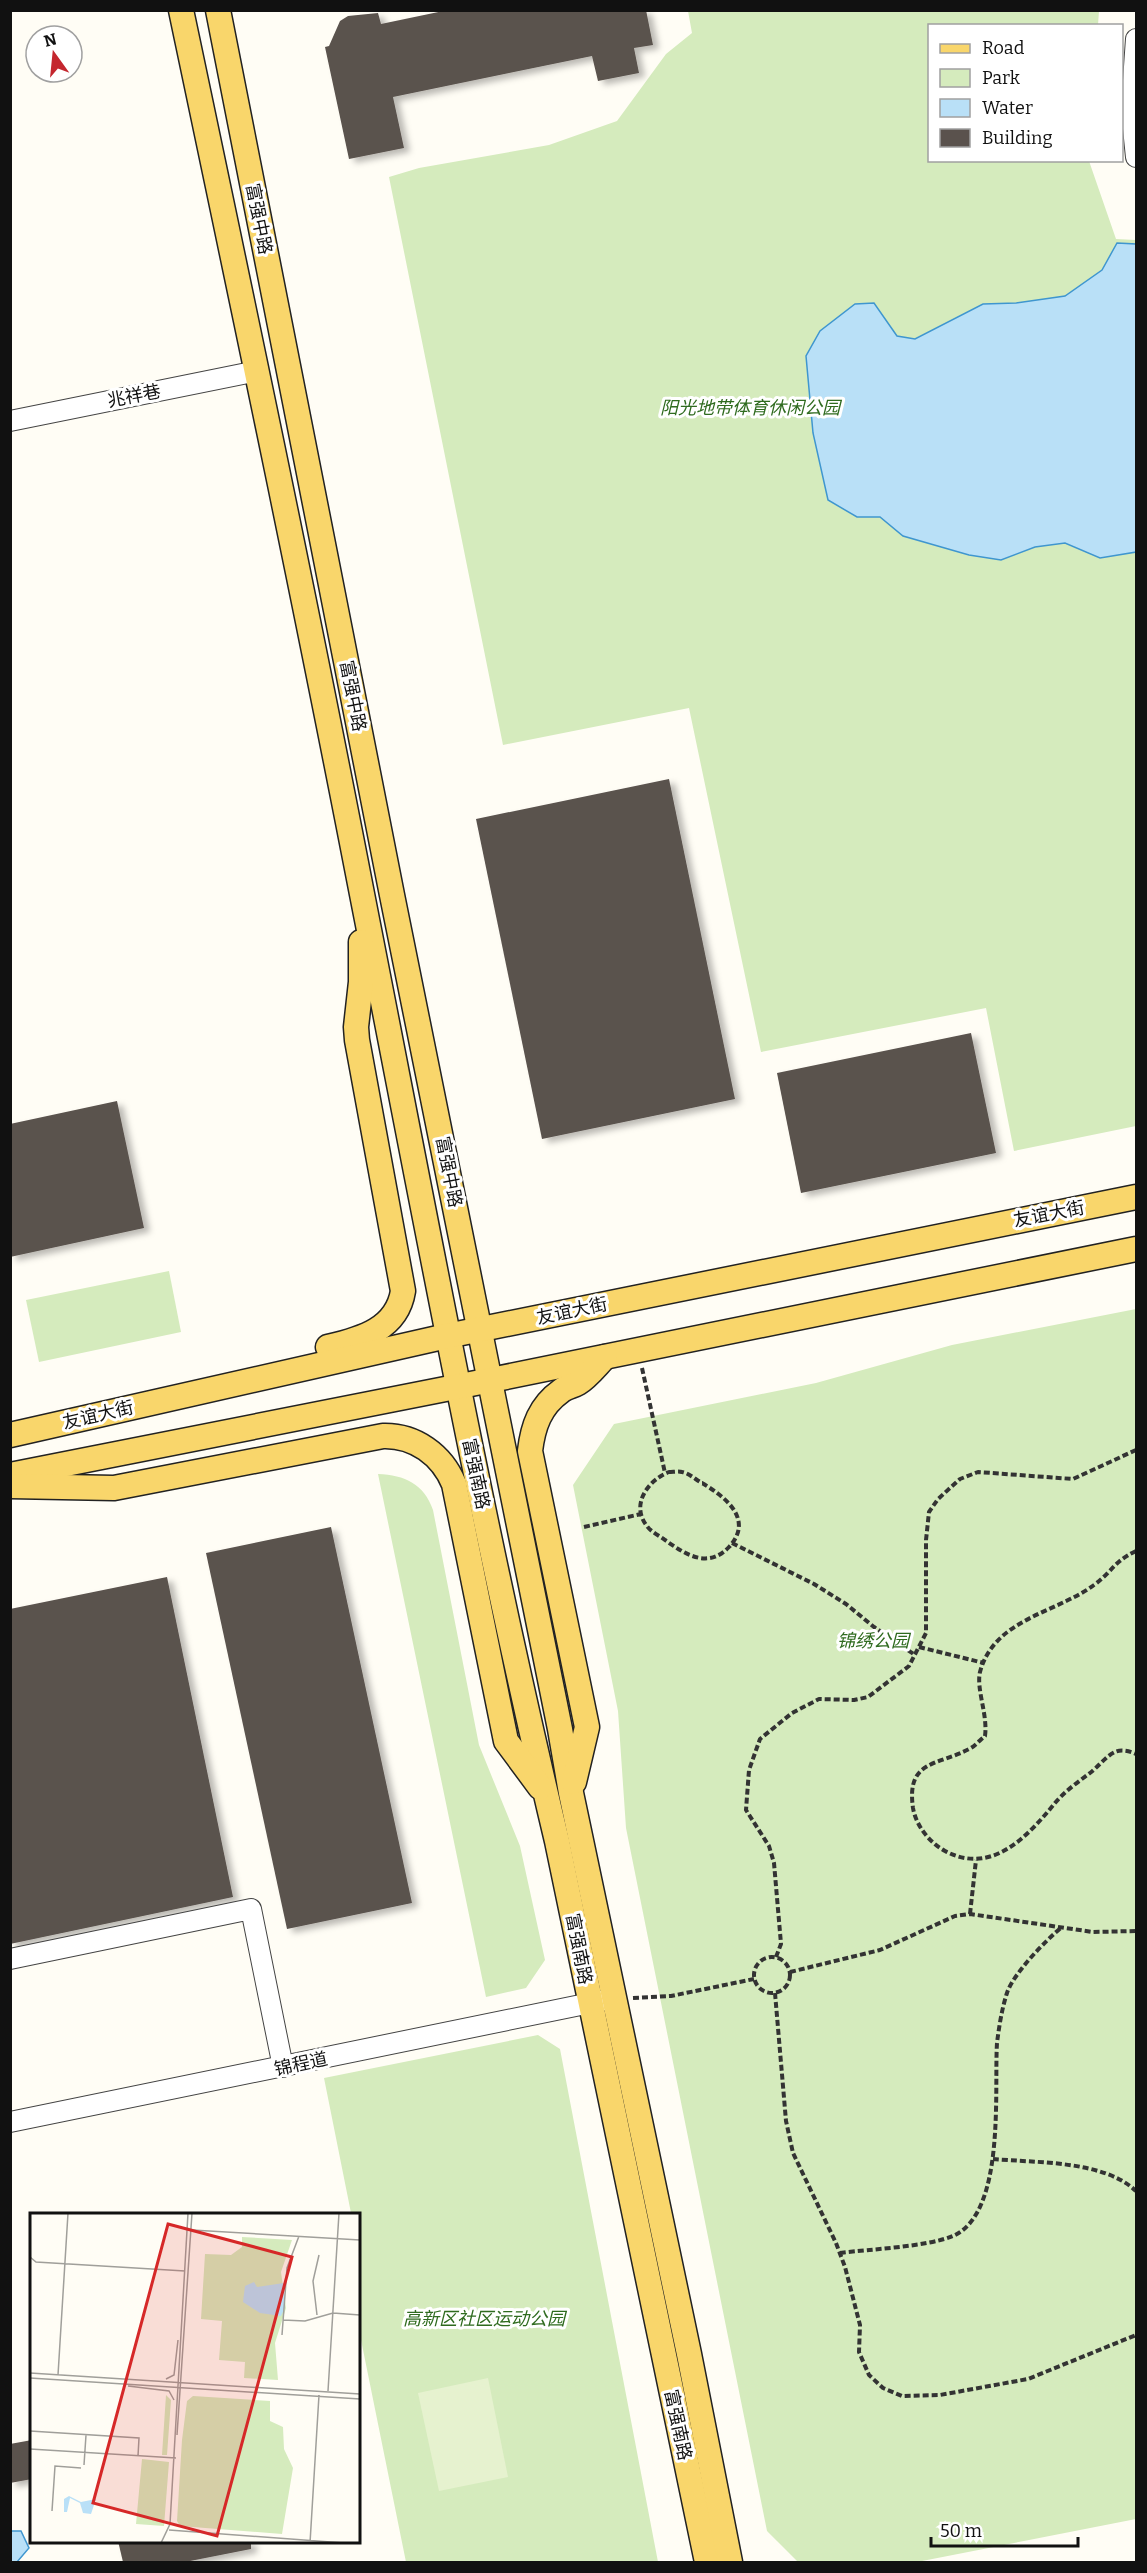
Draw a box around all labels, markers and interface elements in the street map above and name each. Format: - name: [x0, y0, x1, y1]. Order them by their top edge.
- north arrow: [24, 24, 84, 84]
- legend: [928, 24, 1123, 162]
- text: N: [42, 29, 59, 51]
- text: Road: [982, 37, 1025, 59]
- text: Park: [982, 67, 1021, 89]
- text: Water: [982, 97, 1033, 119]
- text: Building: [982, 127, 1053, 149]
- street label: 富强中路: [241, 182, 277, 256]
- street label: 兆祥巷: [105, 380, 163, 412]
- park label: 阳光地带体育休闲公园: [660, 397, 843, 419]
- street label: 富强中路: [335, 659, 371, 733]
- street label: 富强中路: [431, 1135, 467, 1209]
- street label: 友谊大街: [1012, 1196, 1086, 1232]
- street label: 友谊大街: [534, 1293, 610, 1329]
- street label: 友谊大街: [60, 1396, 136, 1434]
- street label: 富强南路: [458, 1436, 494, 1512]
- park label: 锦绣公园: [837, 1630, 912, 1652]
- street label: 富强南路: [561, 1912, 597, 1986]
- street label: 锦程道: [272, 2048, 330, 2080]
- inset map: [30, 2213, 360, 2543]
- park label: 高新区社区运动公园: [403, 2308, 568, 2330]
- street label: 富强南路: [660, 2387, 696, 2463]
- scale bar: [931, 2510, 1078, 2548]
- text: 50 m: [940, 2520, 982, 2542]

